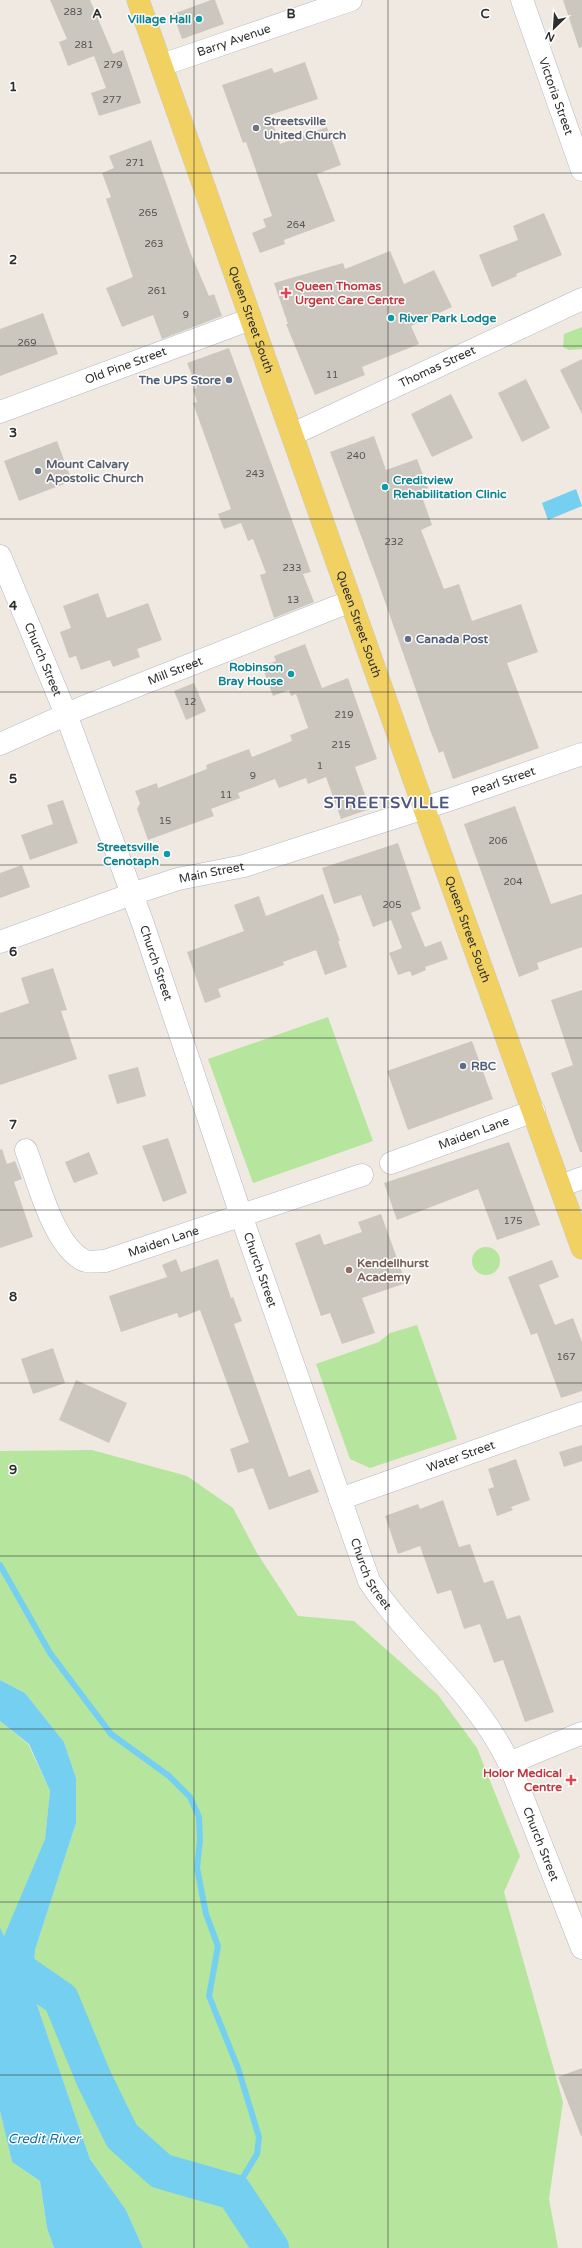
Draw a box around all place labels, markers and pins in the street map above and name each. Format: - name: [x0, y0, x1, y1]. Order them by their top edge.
- place label: Village Hall: [128, 12, 191, 27]
- marker: Village Hall: [194, 14, 204, 24]
- place label: Streetsville United Church: [264, 114, 346, 142]
- marker: Streetsville United Church: [251, 123, 261, 133]
- place label: Queen Thomas Urgent Care Centre: [295, 279, 405, 308]
- marker: Queen Thomas Urgent Care Centre: [280, 287, 292, 299]
- place label: River Park Lodge: [399, 311, 496, 326]
- marker: River Park Lodge: [386, 313, 396, 323]
- place label: The UPS Store: [138, 373, 221, 387]
- marker: The UPS Store: [224, 375, 234, 385]
- place label: Mount Calvary Apostolic Church: [46, 457, 144, 486]
- marker: Mount Calvary Apostolic Church: [33, 466, 43, 476]
- place label: Creditview Rehabilitation Clinic: [393, 473, 507, 501]
- marker: Creditview Rehabilitation Clinic: [380, 482, 390, 492]
- place label: Canada Post: [416, 632, 488, 646]
- marker: Canada Post: [403, 634, 413, 644]
- place label: Robinson Bray House: [218, 660, 283, 689]
- marker: Robinson Bray House: [286, 669, 296, 679]
- place label: Streetsville Cenotaph: [97, 840, 159, 869]
- marker: Streetsville Cenotaph: [162, 849, 172, 859]
- place label: RBC: [471, 1059, 497, 1073]
- marker: RBC: [458, 1061, 468, 1071]
- place label: Kendellhurst Academy: [357, 1256, 429, 1285]
- marker: Kendellhurst Academy: [344, 1265, 354, 1275]
- place label: Holor Medical Centre: [483, 1766, 562, 1794]
- marker: Holor Medical Centre: [565, 1774, 577, 1786]

